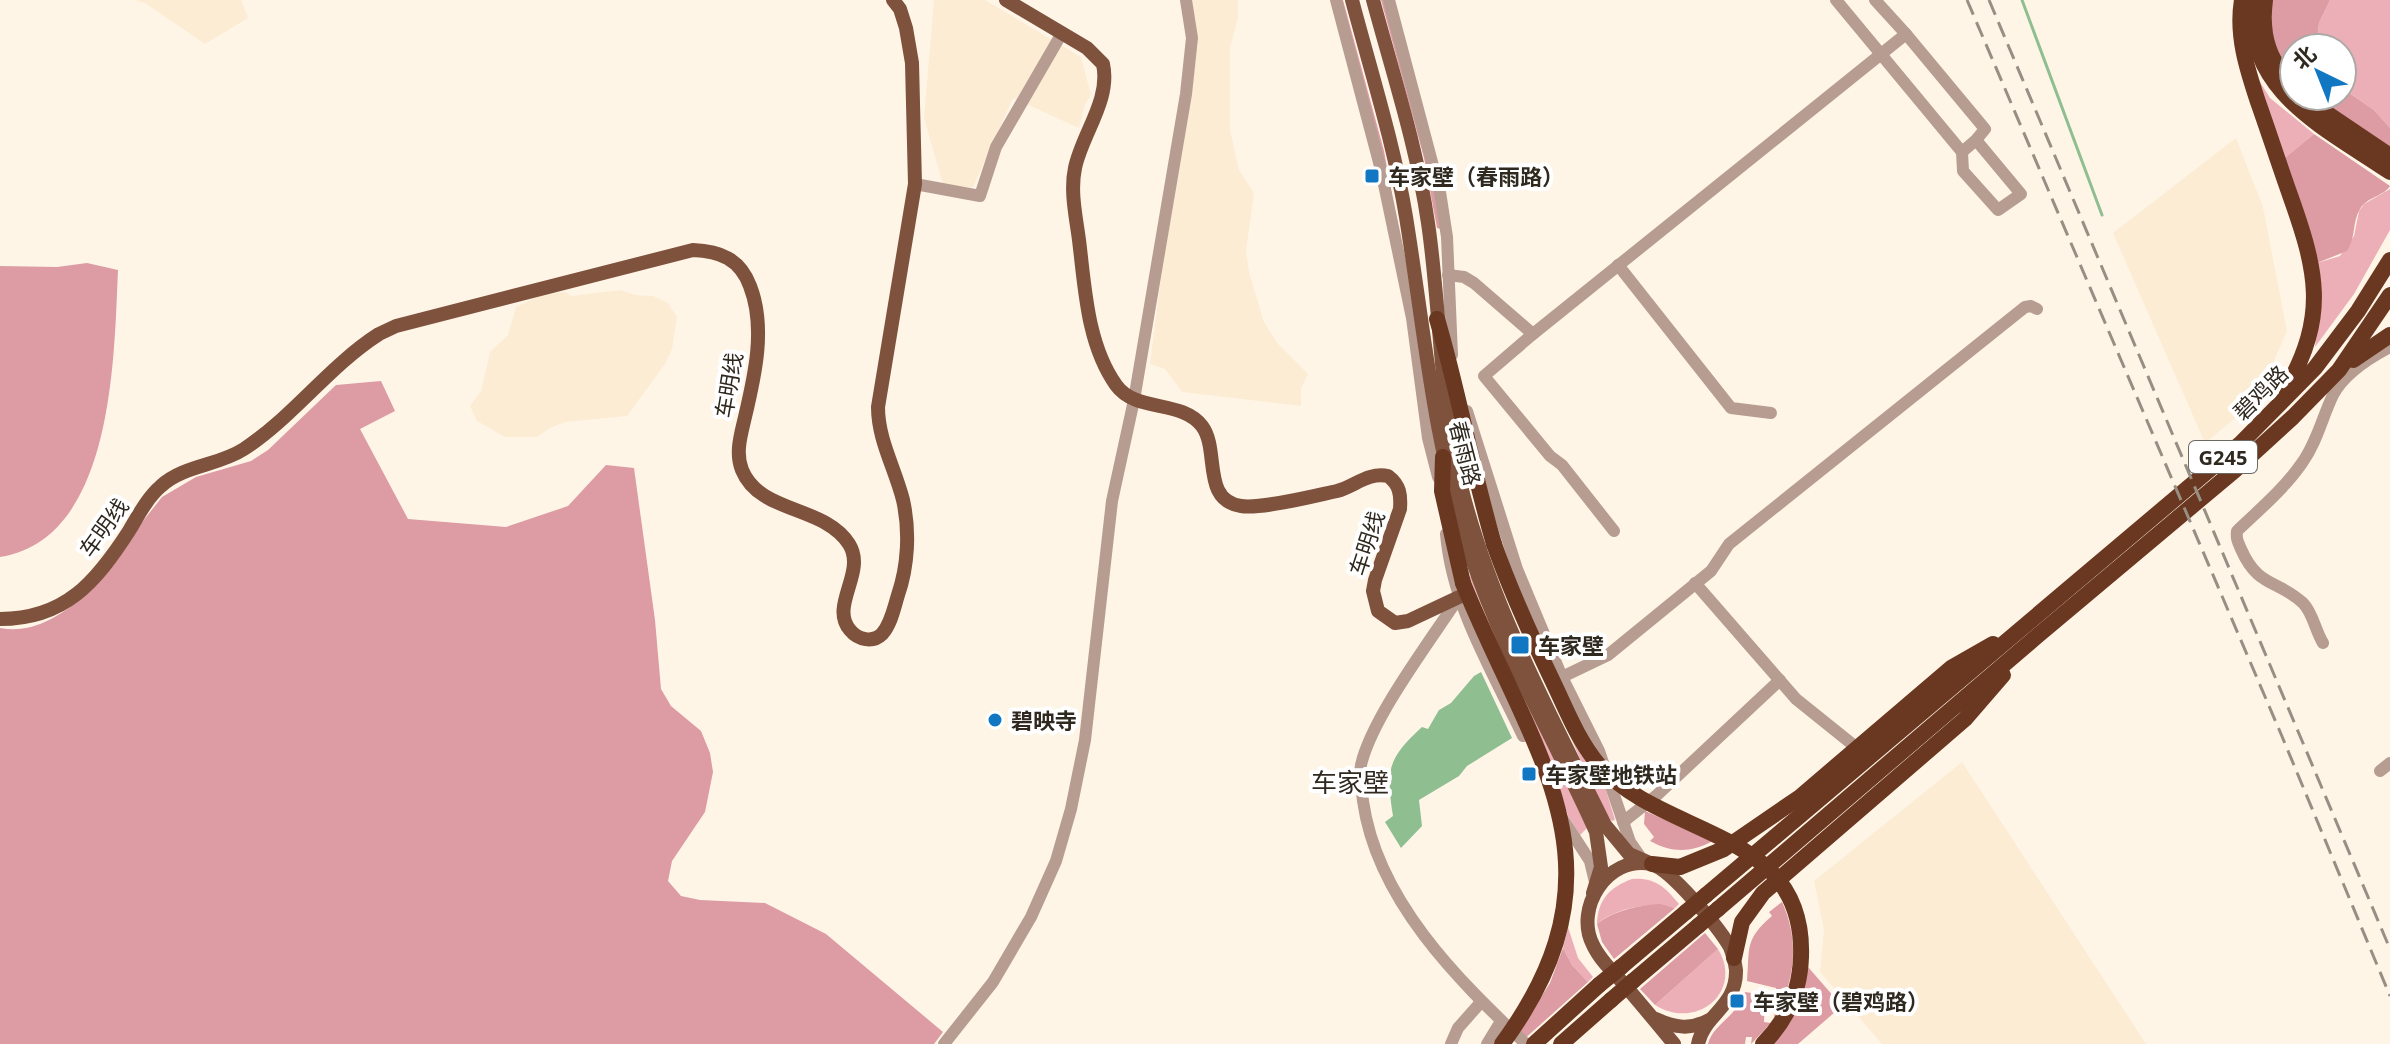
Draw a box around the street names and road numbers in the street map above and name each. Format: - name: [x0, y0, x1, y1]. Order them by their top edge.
- street label: 车明线: [707, 350, 749, 420]
- street label: 碧鸡路: [2226, 358, 2294, 426]
- street label: 春雨路: [1443, 417, 1489, 489]
- road number: G245: [2189, 441, 2257, 473]
- street label: 车明线: [71, 491, 135, 563]
- street label: 车明线: [1342, 507, 1390, 579]

